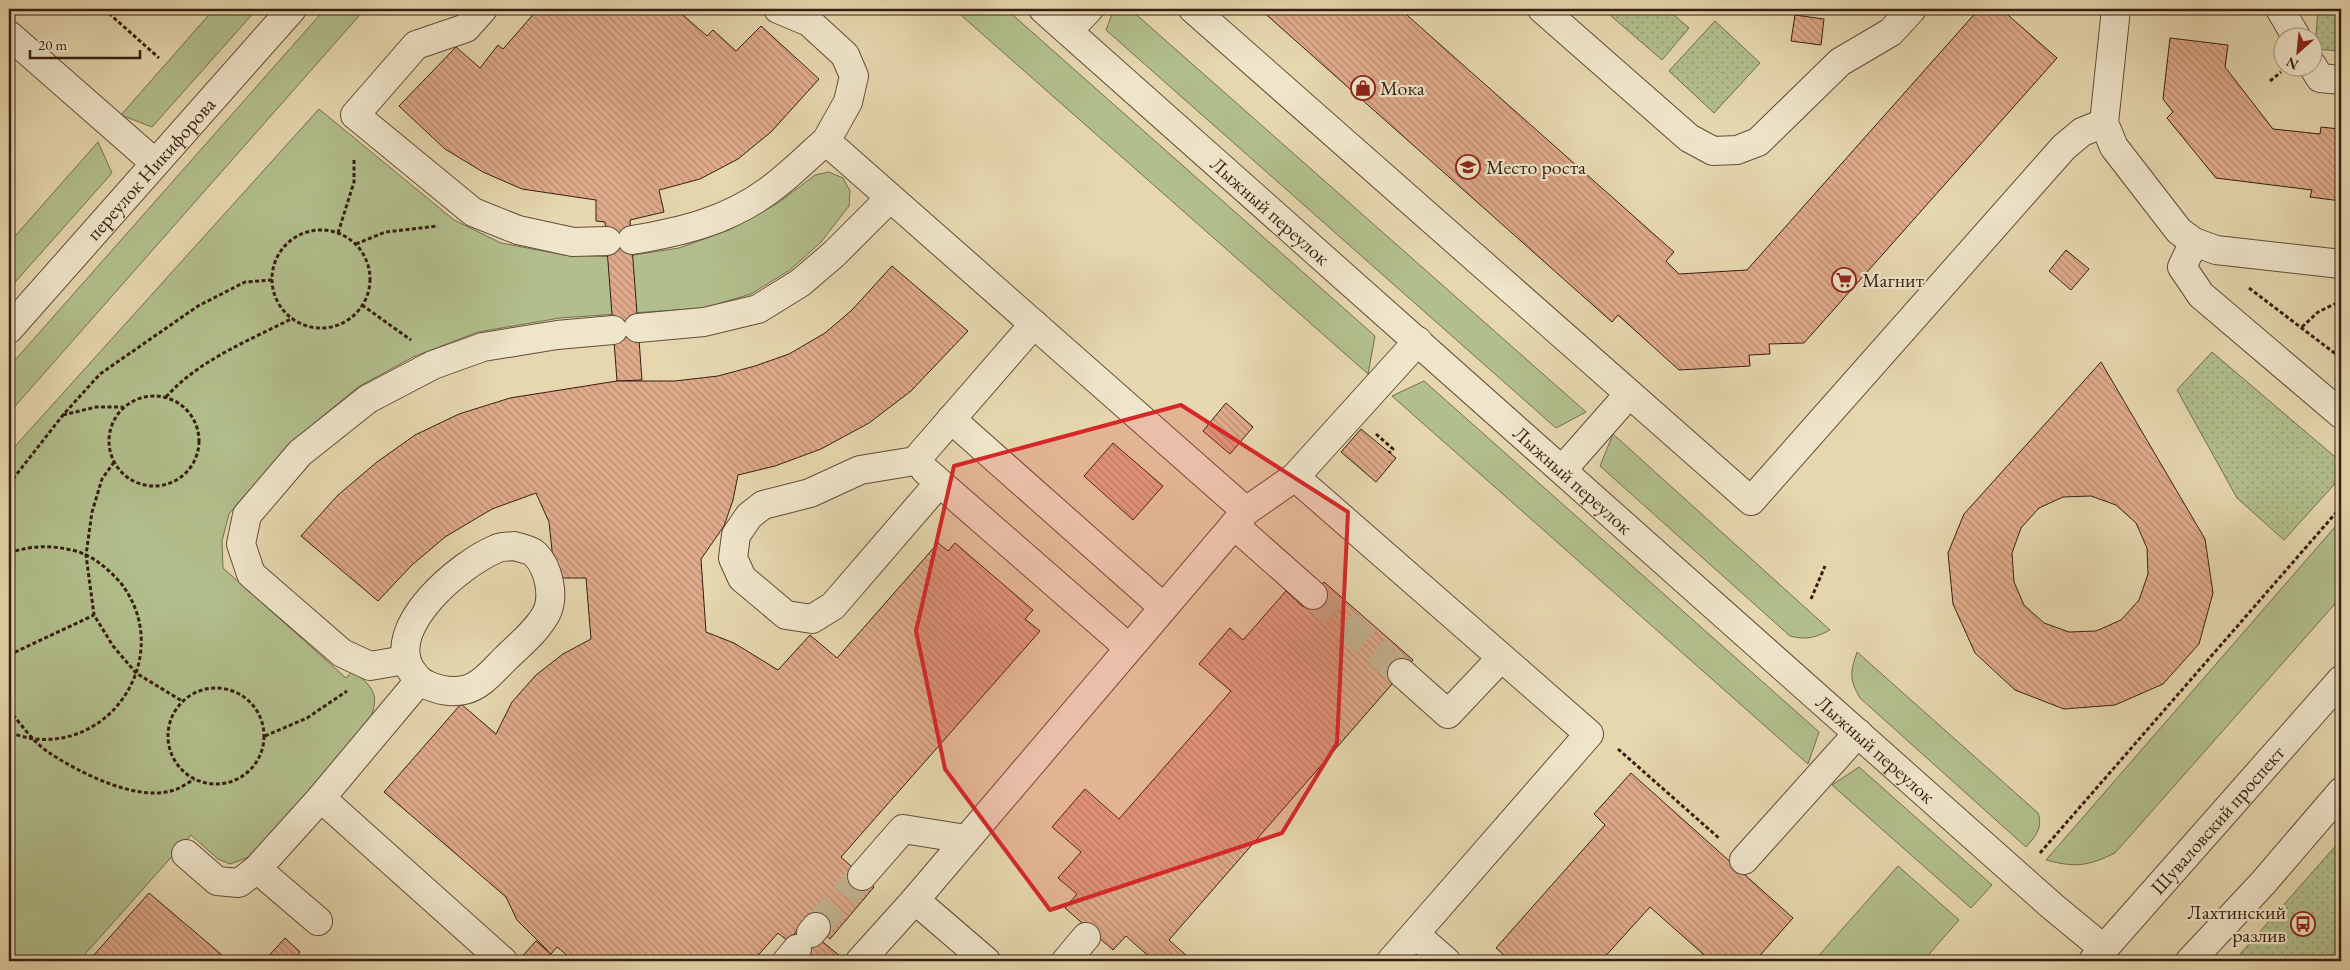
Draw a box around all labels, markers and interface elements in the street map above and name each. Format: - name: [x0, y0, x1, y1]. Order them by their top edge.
- scale bar: [30, 28, 140, 60]
- north arrow: [2272, 28, 2322, 78]
- text: 20 m: [38, 35, 67, 54]
- text: N: [2282, 53, 2301, 74]
- shop icon: Мока: [1350, 75, 1376, 101]
- place label: Мока: [1380, 75, 1425, 101]
- street label: переулок Никифорова: [81, 92, 221, 246]
- street label: Лыжный переулок: [1205, 151, 1336, 271]
- school or university icon: Место роста: [1455, 154, 1481, 180]
- place label: Место роста: [1486, 154, 1586, 180]
- supermarket icon: Магнит: [1831, 267, 1857, 293]
- place label: Магнит: [1862, 267, 1924, 293]
- street label: Лыжный переулок: [1508, 420, 1638, 540]
- street label: Лыжный переулок: [1810, 689, 1941, 809]
- street label: Шуваловский проспект: [2145, 740, 2290, 900]
- place label: Лахтинский разлив: [2188, 899, 2286, 948]
- bus stop icon: Лахтинский разлив: [2290, 911, 2316, 937]

